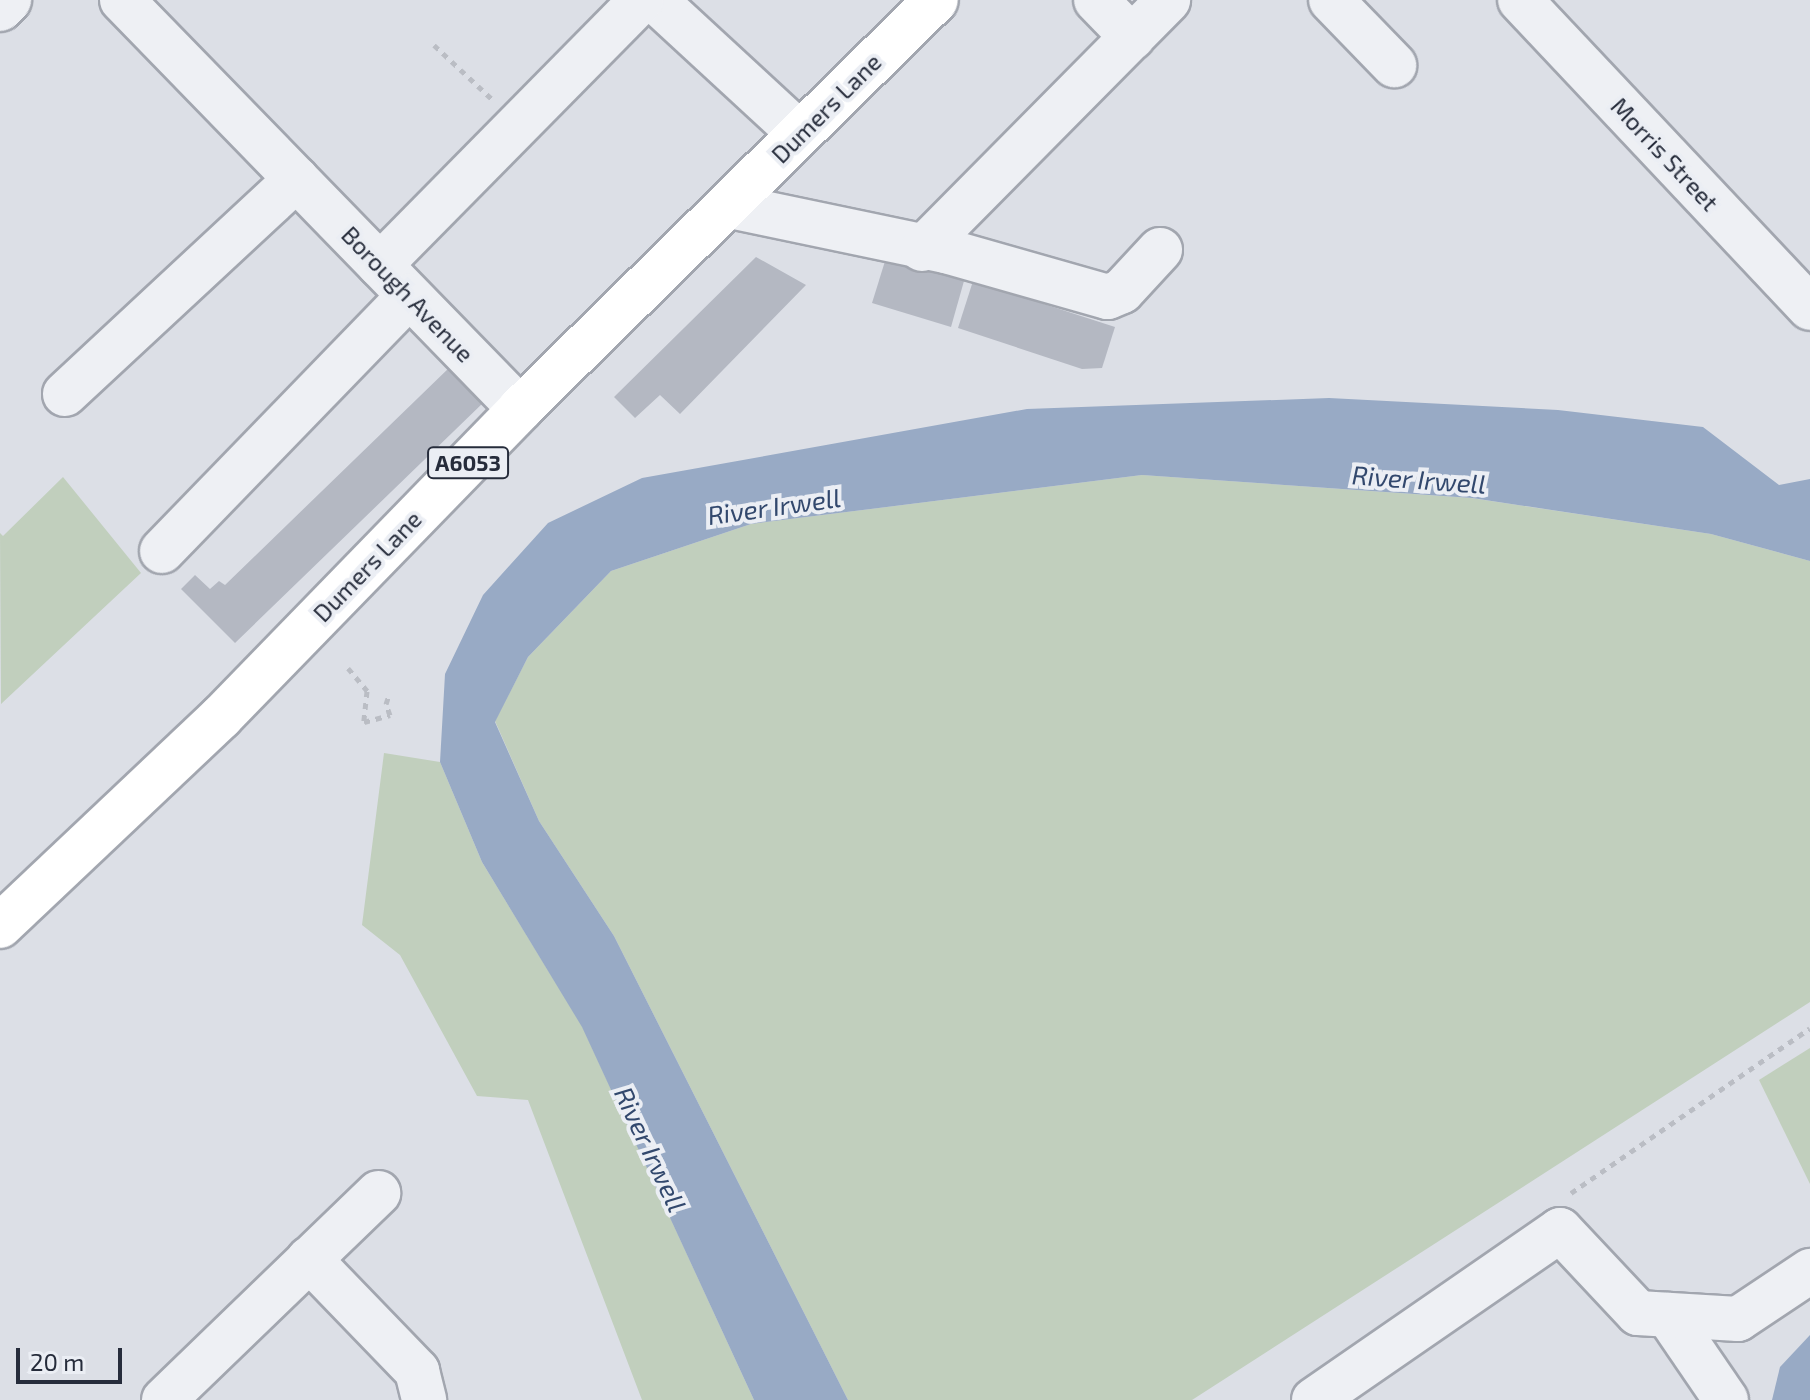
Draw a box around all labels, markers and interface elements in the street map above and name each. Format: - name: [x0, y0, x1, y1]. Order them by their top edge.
- street label: Dumers Lane: [765, 47, 887, 169]
- street label: Morris Street: [1605, 91, 1725, 217]
- street label: Borough Avenue: [336, 220, 480, 368]
- road number: A6053: [426, 445, 510, 481]
- water label: River Irwell: [1351, 459, 1487, 499]
- water label: River Irwell: [705, 481, 843, 531]
- street label: Dumers Lane: [307, 505, 427, 627]
- water label: River Irwell: [608, 1081, 694, 1217]
- scale bar: [20, 1332, 126, 1382]
- text: 20 m: [30, 1347, 84, 1376]

